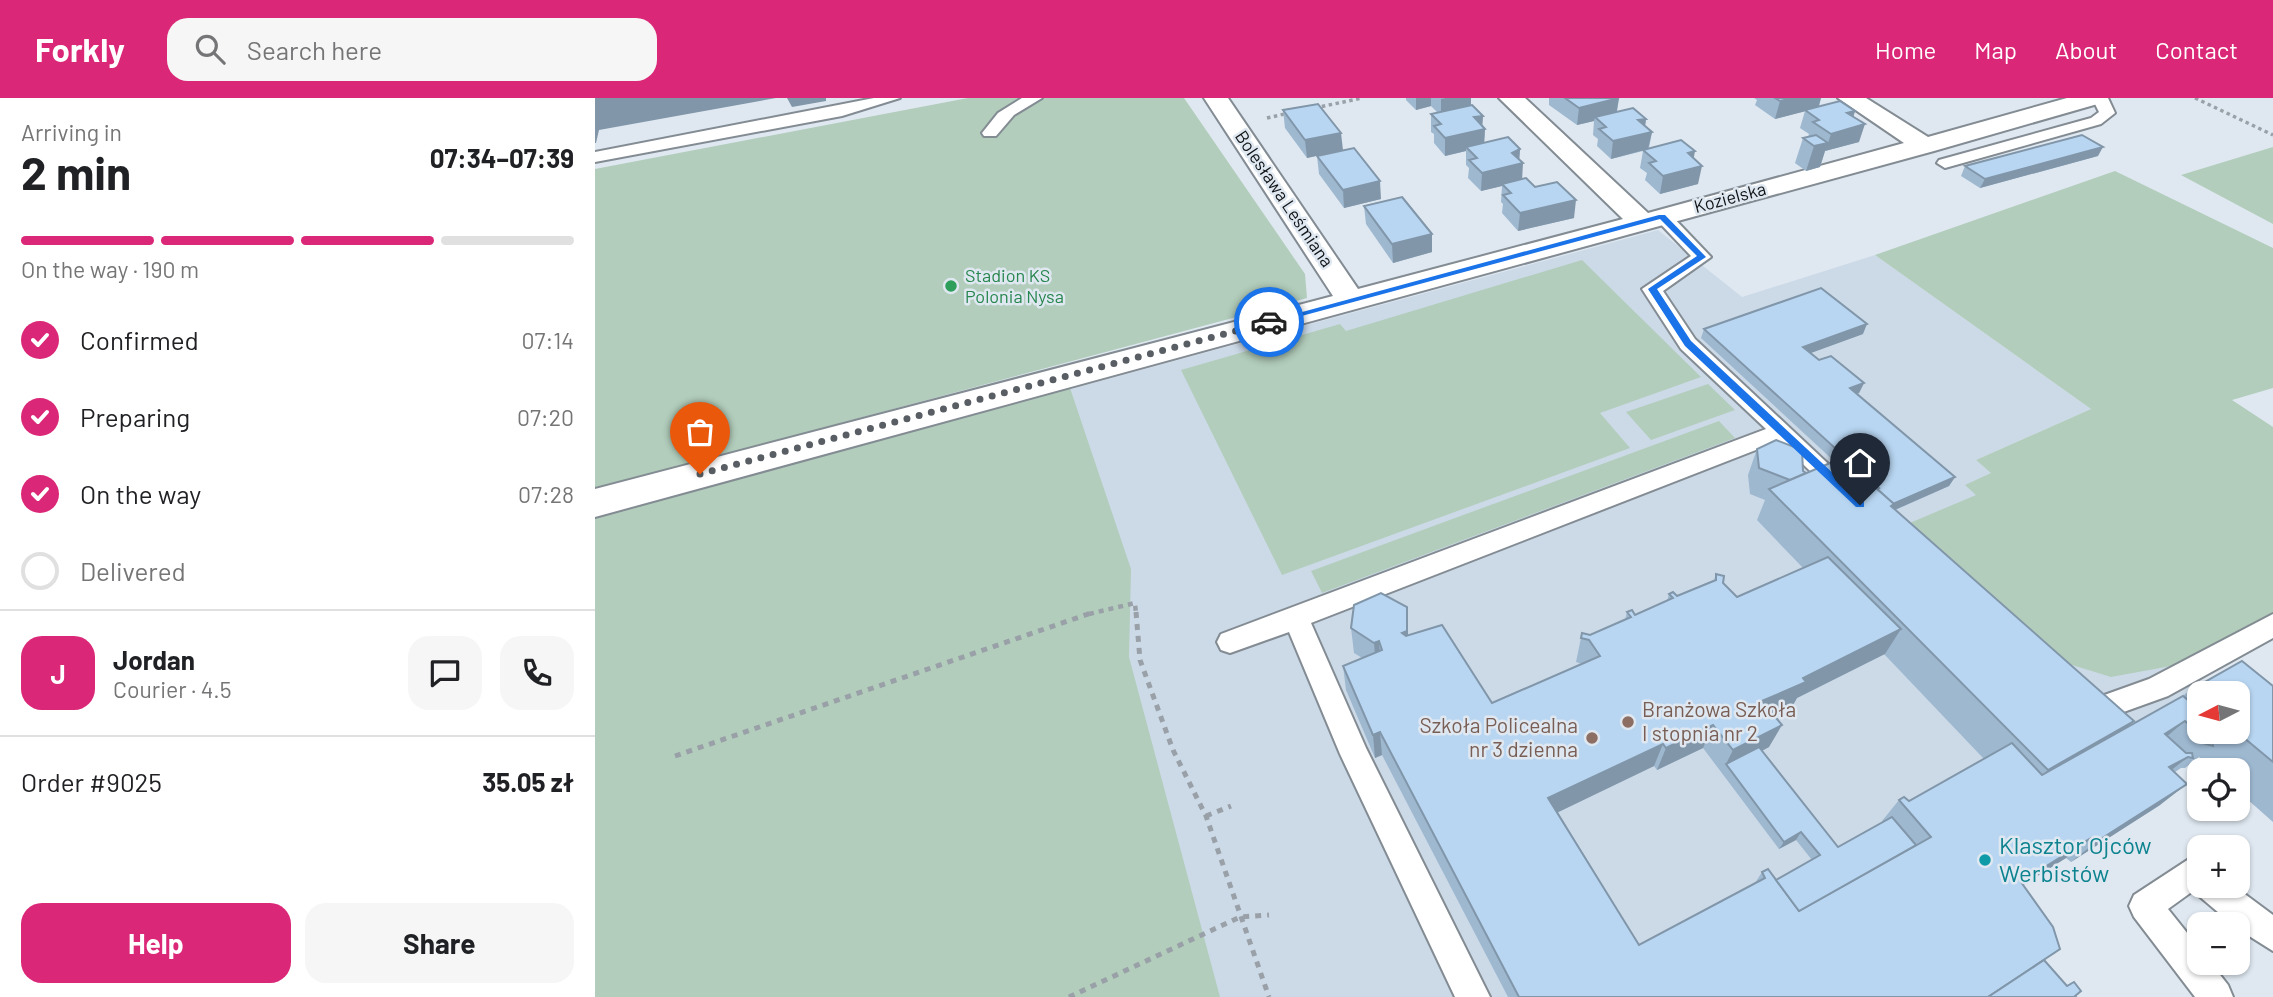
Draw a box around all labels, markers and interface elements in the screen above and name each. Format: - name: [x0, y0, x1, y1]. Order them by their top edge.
- search box: [167, 18, 657, 81]
- text: Forkly: [35, 29, 125, 69]
- icon: search: [191, 30, 229, 68]
- text: Search here: [247, 34, 382, 65]
- text: Home: [1875, 35, 1936, 64]
- text: Map: [1974, 35, 2017, 64]
- text: About: [2055, 35, 2117, 64]
- text: Contact: [2155, 35, 2238, 64]
- text: Arriving in: [21, 118, 122, 146]
- street label: Bolesława Leśmiana: [1231, 126, 1339, 271]
- text: 07:34–07:39: [430, 142, 574, 173]
- text: 2 min: [21, 144, 131, 199]
- street label: Kozielska: [1691, 177, 1768, 217]
- text: On the way · 190 m: [21, 255, 199, 283]
- place label: Stadion KS Polonia Nysa: [965, 264, 1064, 307]
- marker: Stadion KS Polonia Nysa: [943, 278, 959, 294]
- courier: [1234, 287, 1304, 357]
- icon: car: [1250, 303, 1288, 341]
- icon: check: [21, 321, 59, 359]
- text: Confirmed: [80, 324, 199, 355]
- text: 07:14: [522, 326, 574, 354]
- icon: check: [21, 398, 59, 436]
- text: Preparing: [80, 401, 190, 432]
- pin: [670, 402, 730, 474]
- text: 07:20: [517, 403, 574, 431]
- icon: bag: [681, 413, 719, 451]
- pin: [1830, 433, 1890, 505]
- icon: home: [1841, 444, 1879, 482]
- icon: check: [21, 475, 59, 513]
- text: On the way: [80, 478, 201, 509]
- text: 07:28: [518, 480, 574, 508]
- text: Delivered: [80, 555, 186, 586]
- button: chat: [408, 636, 482, 710]
- button: phone: [500, 636, 574, 710]
- text: Jordan: [113, 644, 195, 675]
- text: J: [50, 658, 66, 689]
- text: Courier · 4.5: [113, 675, 232, 703]
- north arrow: [2187, 681, 2251, 744]
- map controls: [2187, 681, 2250, 975]
- place label: Branżowa Szkoła I stopnia nr 2: [1642, 696, 1796, 745]
- place label: Szkoła Policealna nr 3 dzienna: [1419, 712, 1578, 761]
- marker: Branżowa Szkoła I stopnia nr 2: [1620, 714, 1636, 730]
- marker: Szkoła Policealna nr 3 dzienna: [1584, 730, 1600, 746]
- button: locate: [2187, 758, 2250, 821]
- text: Order #9025: [21, 766, 162, 797]
- text: 35.05 zł: [482, 766, 574, 797]
- place label: Klasztor Ojców Werbistów: [1999, 830, 2152, 887]
- button: +: [2187, 835, 2250, 898]
- marker: Klasztor Ojców Werbistów: [1977, 852, 1993, 868]
- button: Help: [21, 903, 291, 983]
- button: Share: [305, 903, 574, 983]
- button: −: [2187, 912, 2250, 975]

